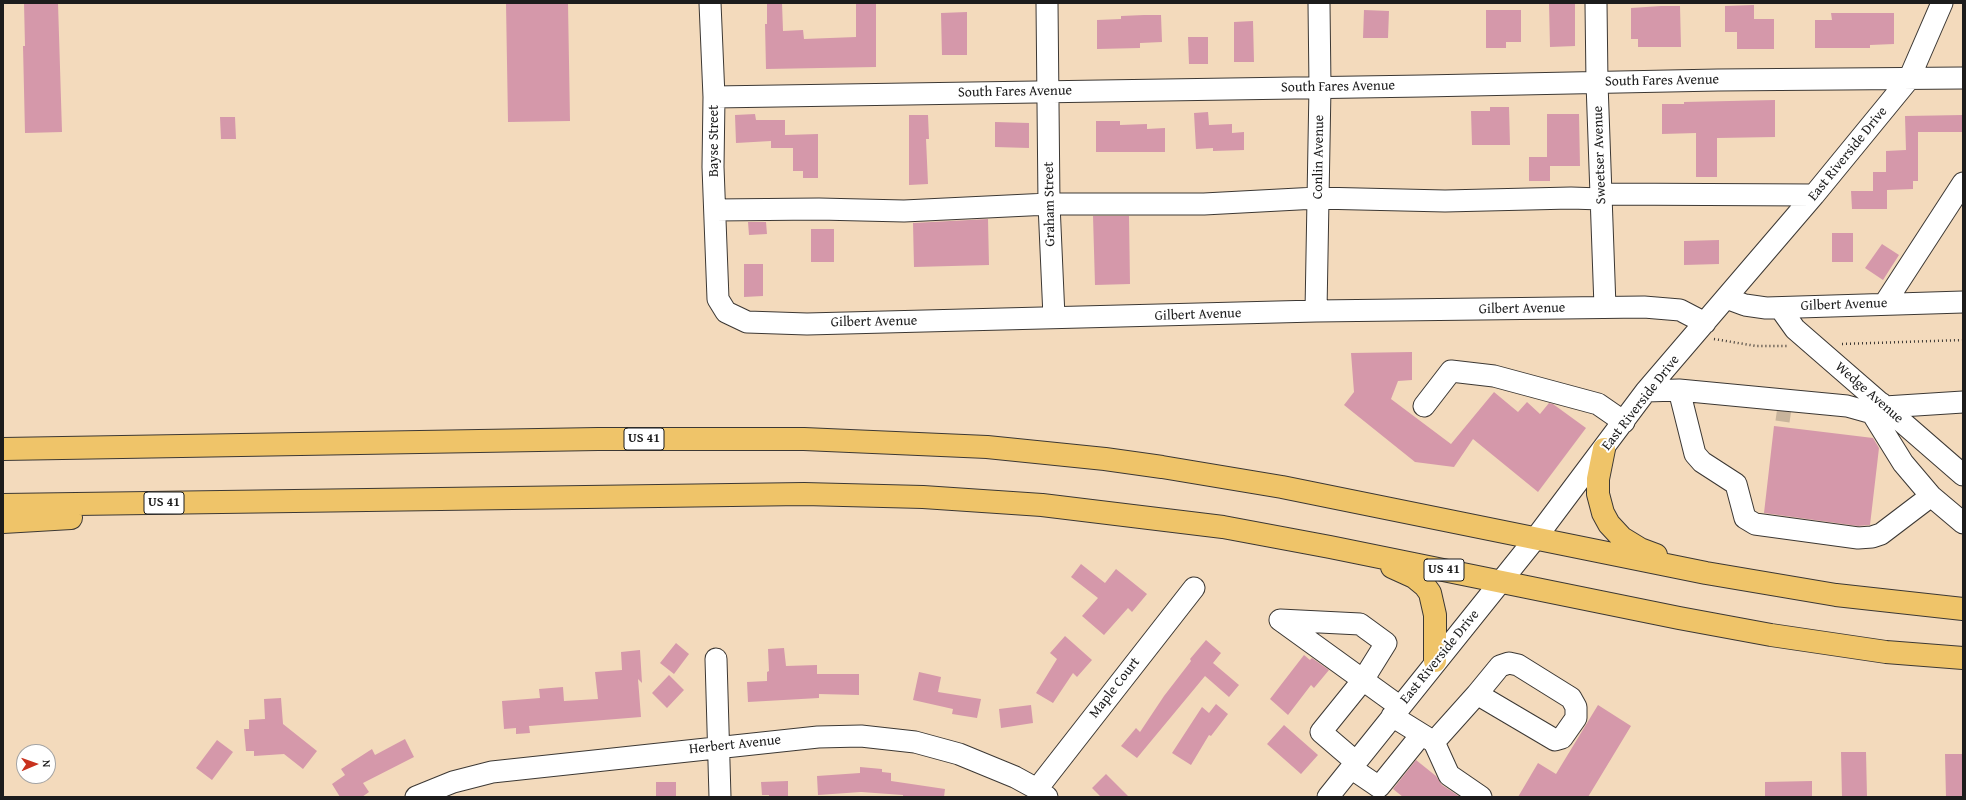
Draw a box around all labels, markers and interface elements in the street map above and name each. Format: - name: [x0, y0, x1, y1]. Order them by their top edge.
- street label: South Fares Avenue: [1605, 72, 1719, 90]
- street label: South Fares Avenue: [1281, 78, 1395, 96]
- street label: South Fares Avenue: [958, 83, 1072, 101]
- street label: East Riverside Drive: [1805, 104, 1891, 204]
- street label: Bayse Street: [706, 105, 722, 177]
- street label: Sweetser Avenue: [1590, 105, 1610, 205]
- street label: Conlin Avenue: [1310, 115, 1328, 199]
- street label: Graham Street: [1041, 161, 1059, 247]
- street label: Gilbert Avenue: [1800, 295, 1888, 315]
- street label: Gilbert Avenue: [1478, 300, 1566, 318]
- street label: Gilbert Avenue: [1154, 305, 1242, 325]
- street label: Gilbert Avenue: [830, 313, 918, 331]
- street label: East Riverside Drive: [1599, 352, 1683, 454]
- street label: Wedge Avenue: [1831, 359, 1907, 427]
- road number: US 41: [624, 428, 664, 450]
- road number: US 41: [144, 492, 184, 514]
- road number: US 41: [1424, 559, 1464, 581]
- street label: East Riverside Drive: [1397, 607, 1483, 707]
- street label: Maple Court: [1086, 654, 1144, 722]
- street label: Herbert Avenue: [688, 732, 782, 758]
- north arrow: [16, 744, 56, 784]
- text: N: [39, 760, 55, 768]

